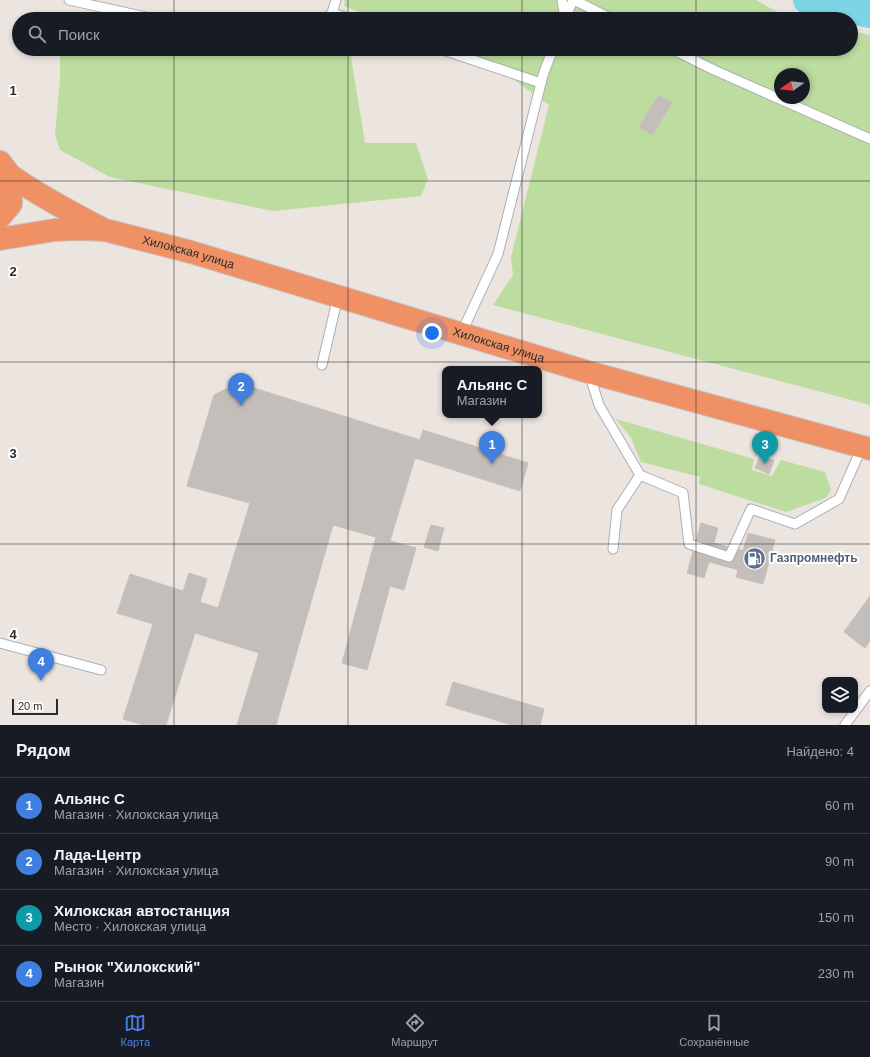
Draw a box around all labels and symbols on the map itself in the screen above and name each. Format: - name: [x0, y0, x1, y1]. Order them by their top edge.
- north arrow: [774, 68, 810, 104]
- text: 1: [9, 83, 17, 98]
- street label: Хилокская улица: [141, 233, 236, 272]
- text: 2: [9, 264, 17, 279]
- your location: [422, 323, 442, 343]
- street label: Хилокская улица: [451, 325, 547, 366]
- pin: 2: [228, 373, 254, 406]
- pin: 1: [479, 431, 505, 464]
- pin: 3: [752, 431, 778, 464]
- text: 3: [9, 446, 17, 461]
- fuel station icon: Газпромнефть: [742, 545, 768, 571]
- place label: Газпромнефть: [770, 551, 858, 565]
- text: 4: [9, 627, 17, 642]
- pin: 4: [28, 648, 54, 681]
- scale bar: [12, 697, 58, 716]

